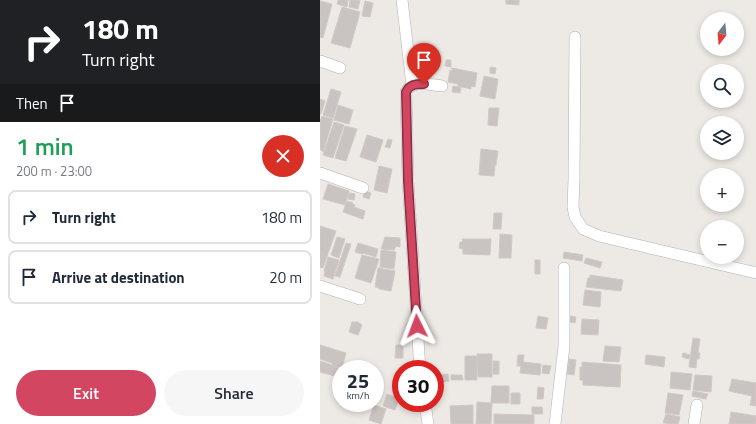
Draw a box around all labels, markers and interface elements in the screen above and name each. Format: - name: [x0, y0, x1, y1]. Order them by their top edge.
- text: 180 m: [82, 7, 159, 50]
- north arrow: [700, 12, 744, 56]
- map controls: [700, 12, 744, 264]
- icon: right: [16, 16, 68, 68]
- pin: [407, 43, 441, 84]
- text: Turn right: [82, 46, 155, 73]
- icon: arrive: [413, 49, 435, 71]
- button: search: [700, 64, 744, 108]
- text: Then: [16, 92, 48, 115]
- icon: arrive: [56, 92, 78, 114]
- button: layers: [700, 116, 744, 160]
- text: 1 min: [16, 128, 74, 164]
- button: close: [262, 135, 304, 177]
- text: 200 m · 23:00: [16, 161, 92, 181]
- button: +: [700, 168, 744, 212]
- icon: right: [18, 206, 40, 228]
- text: Turn right: [52, 206, 116, 229]
- text: 180 m: [261, 206, 302, 229]
- button: −: [700, 220, 744, 264]
- icon: arrive: [18, 266, 40, 288]
- text: Arrive at destination: [52, 266, 185, 289]
- text: 20 m: [269, 266, 302, 289]
- position arrow: [396, 305, 438, 347]
- speed limit sign: 30: [392, 360, 444, 412]
- text: 25: [347, 365, 369, 396]
- button: Exit: [16, 370, 156, 416]
- button: Share: [164, 370, 304, 416]
- text: km/h: [347, 388, 369, 403]

